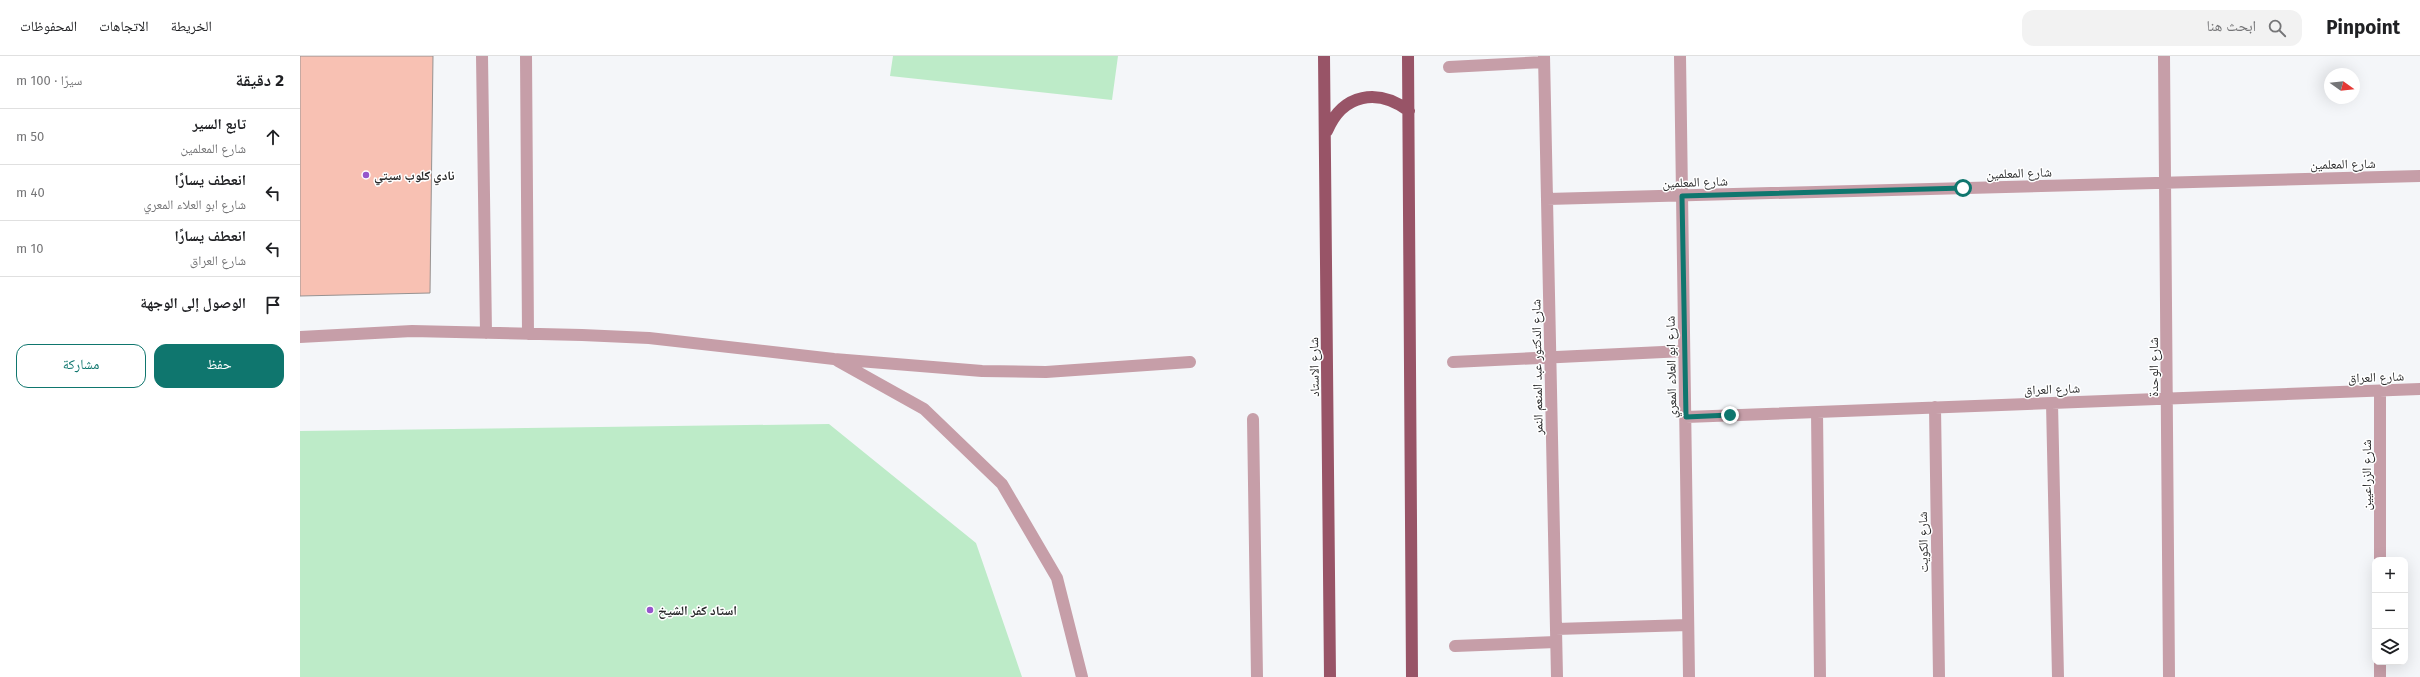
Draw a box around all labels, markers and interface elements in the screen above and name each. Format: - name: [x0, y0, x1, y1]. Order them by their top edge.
- search box: [2022, 10, 2302, 46]
- text: Pinpoint: [2326, 16, 2400, 39]
- text: ابحث هنا: [2206, 17, 2256, 35]
- icon: search: [2266, 17, 2288, 39]
- text: المحفوظات: [20, 18, 77, 35]
- text: الاتجاهات: [99, 18, 149, 35]
- text: الخريطة: [171, 18, 212, 35]
- north arrow: [2324, 68, 2360, 104]
- text: 2 دقيقة: [235, 70, 284, 91]
- text: سيرًا · 100 m: [16, 73, 82, 88]
- text: تابع السير: [192, 115, 246, 133]
- icon: ahead: [262, 126, 284, 148]
- text: 50 m: [16, 129, 44, 144]
- text: شارع المعلمين: [180, 141, 246, 156]
- street label: شارع المعلمين: [2310, 156, 2376, 174]
- street label: شارع المعلمين: [1986, 164, 2052, 184]
- place label: نادي كلوب سيتي: [374, 168, 455, 186]
- marker: نادي كلوب سيتي: [361, 170, 371, 180]
- text: انعطف يسارًا: [174, 171, 246, 189]
- street label: شارع المعلمين: [1662, 173, 1728, 193]
- route start: [1954, 179, 1972, 197]
- icon: left: [262, 182, 284, 204]
- text: 40 m: [16, 185, 45, 200]
- text: شارع ابو العلاء المعري: [143, 197, 246, 212]
- text: انعطف يسارًا: [174, 227, 246, 245]
- icon: left: [262, 238, 284, 260]
- text: 10 m: [16, 241, 44, 256]
- text: شارع العراق: [190, 253, 246, 268]
- text: الوصول إلى الوجهة: [140, 294, 246, 312]
- icon: arrive: [262, 294, 284, 316]
- street label: شارع الدكتور عبد المنعم النمر: [1528, 299, 1548, 436]
- street label: شارع ابو العلاء المعري: [1663, 316, 1683, 418]
- street label: شارع الاستاد: [1306, 337, 1324, 397]
- street label: شارع الوحدة: [2146, 337, 2163, 397]
- button: مشاركة: [16, 344, 146, 388]
- button: حفظ: [154, 344, 284, 388]
- street label: شارع العراق: [2348, 369, 2404, 387]
- street label: شارع العراق: [2024, 381, 2080, 399]
- route end: [1721, 406, 1739, 424]
- street label: شارع الزراعيين: [2359, 440, 2376, 510]
- street label: شارع الكويت: [1915, 511, 1933, 573]
- map controls: [2372, 557, 2408, 665]
- button: +: [2372, 557, 2408, 593]
- button: −: [2372, 593, 2408, 629]
- place label: استاد كفر الشيخ: [658, 603, 737, 619]
- marker: استاد كفر الشيخ: [645, 605, 655, 615]
- button: layers: [2372, 629, 2408, 665]

